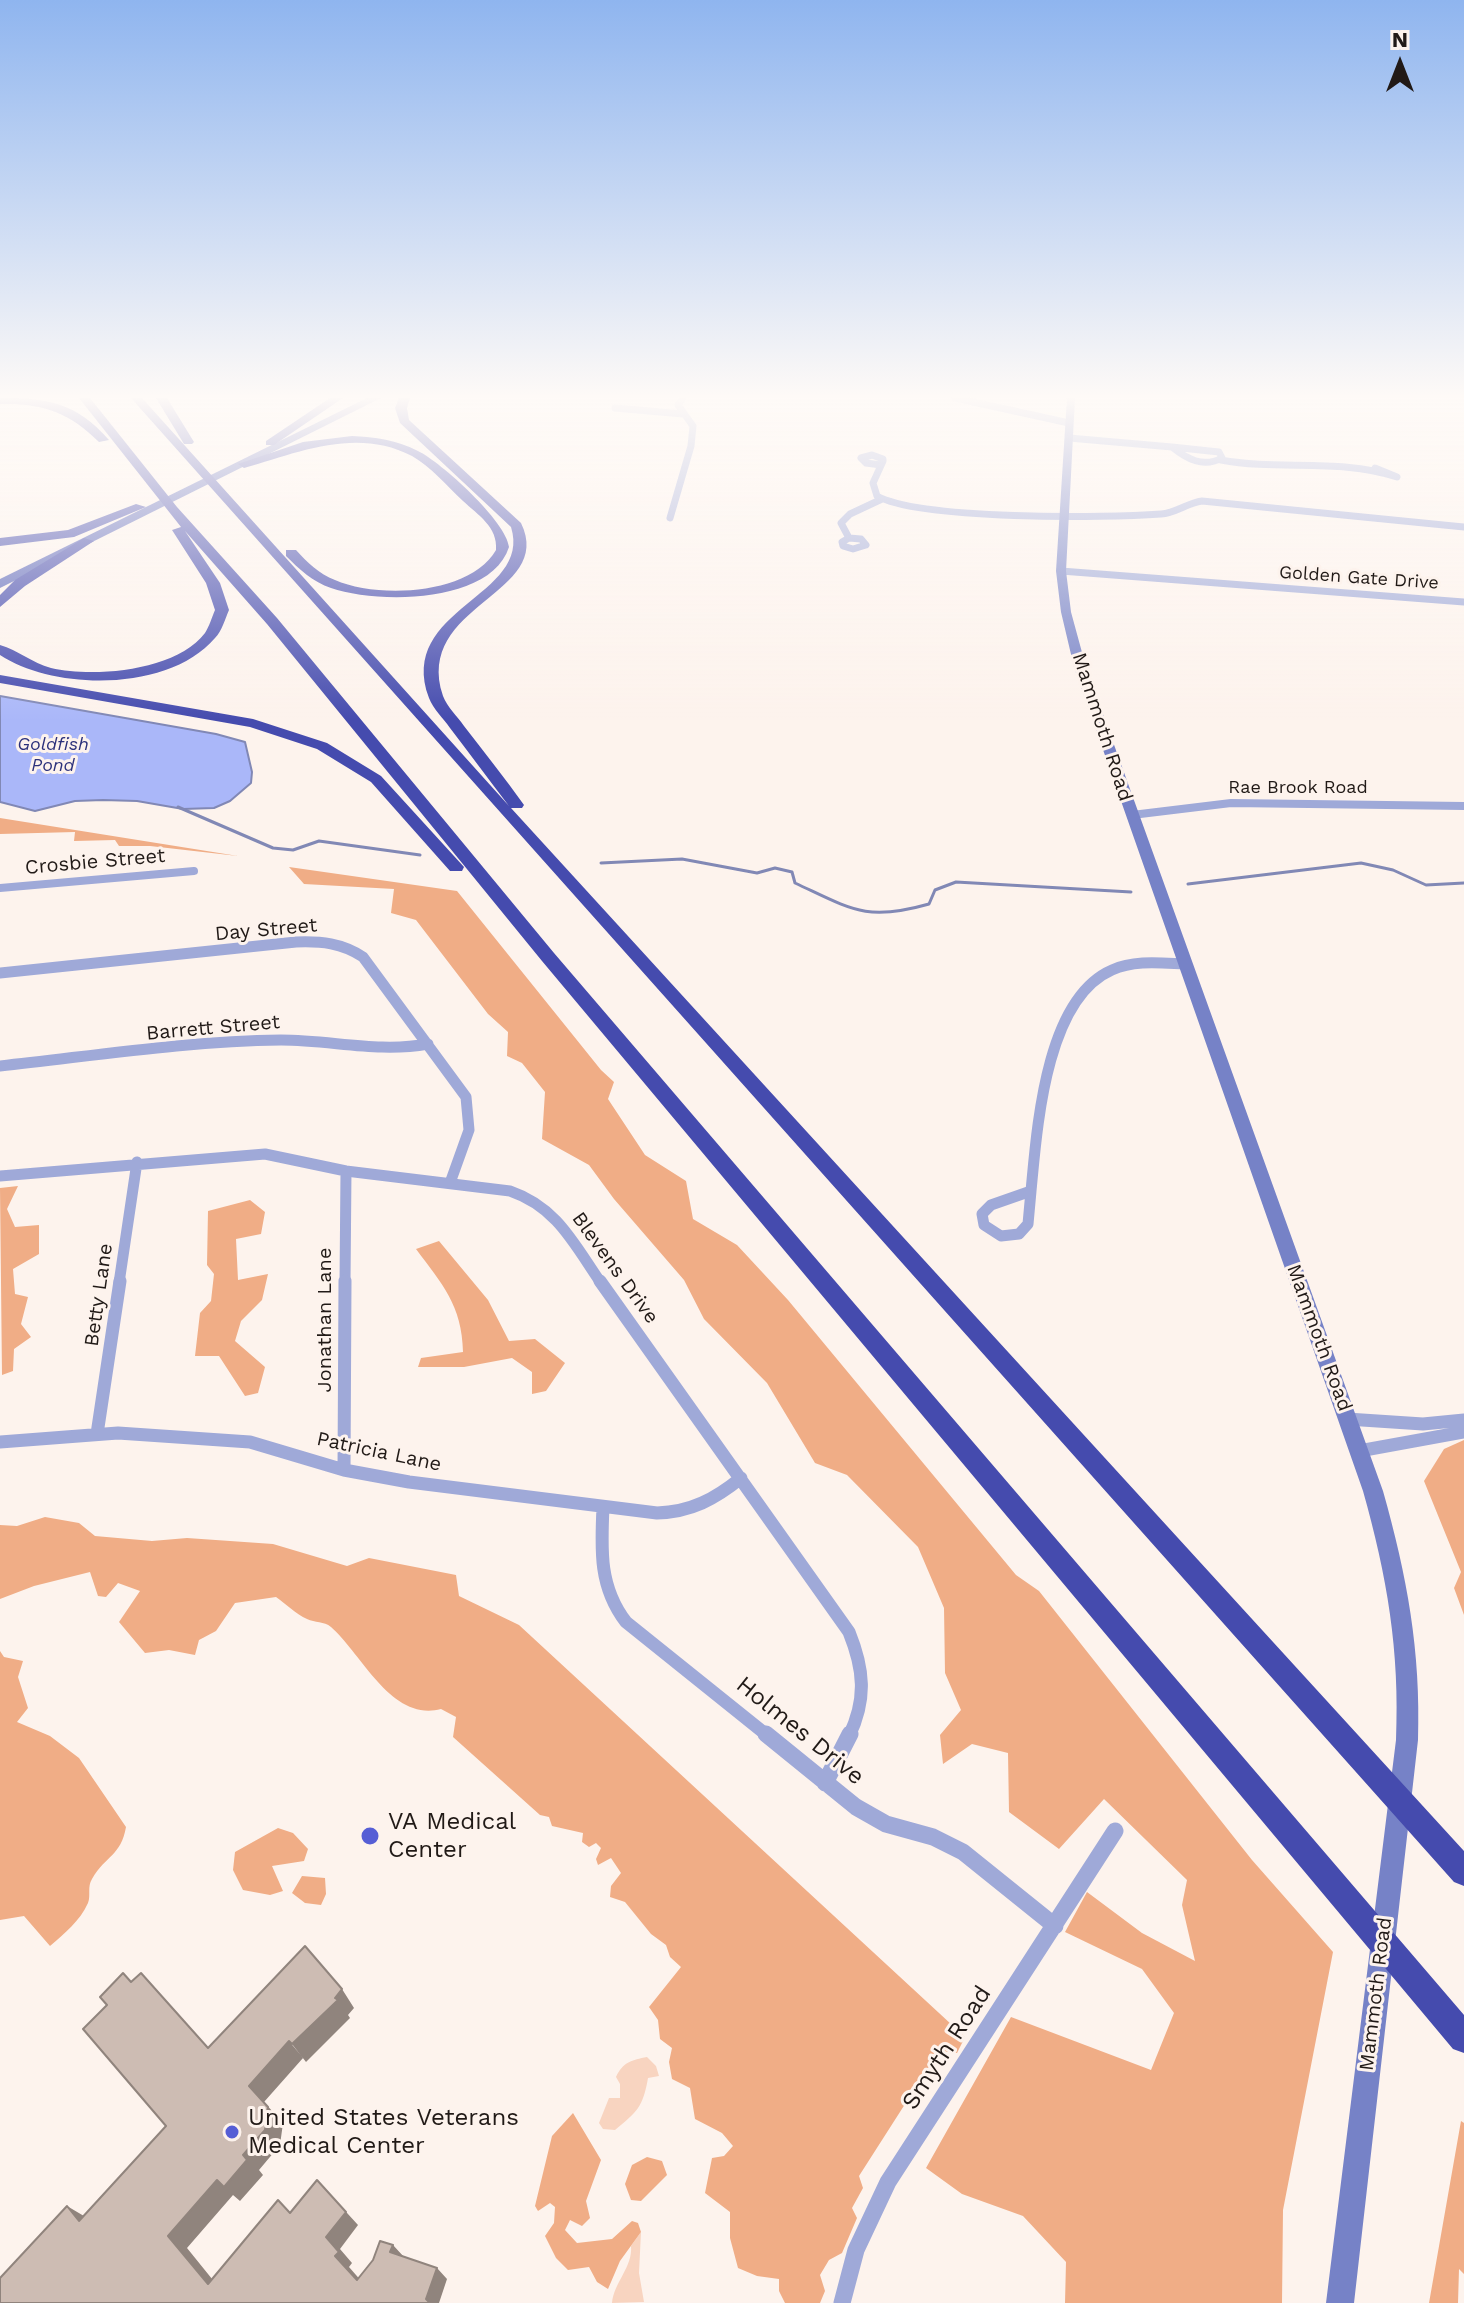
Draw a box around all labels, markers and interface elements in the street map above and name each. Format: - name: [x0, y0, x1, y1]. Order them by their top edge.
- north arrow: [1360, 24, 1440, 104]
- text: N: [1392, 27, 1408, 52]
- street label: Golden Gate Drive: [1278, 562, 1440, 594]
- street label: Mammoth Road: [1067, 650, 1137, 804]
- water label: Goldfish Pond: [17, 734, 89, 776]
- street label: Rae Brook Road: [1228, 777, 1368, 799]
- street label: Crosbie Street: [24, 844, 166, 880]
- street label: Day Street: [214, 914, 318, 946]
- street label: Barrett Street: [145, 1010, 281, 1046]
- street label: Blevens Drive: [567, 1208, 663, 1328]
- street label: Betty Lane: [80, 1242, 118, 1348]
- street label: Jonathan Lane: [313, 1248, 337, 1392]
- street label: Mammoth Road: [1281, 1261, 1357, 1415]
- street label: Patricia Lane: [314, 1427, 444, 1477]
- street label: Holmes Drive: [730, 1671, 870, 1791]
- place label: VA Medical Center: [388, 1808, 516, 1864]
- marker: VA Medical Center: [359, 1825, 381, 1847]
- street label: Mammoth Road: [1355, 1916, 1397, 2072]
- street label: Smyth Road: [896, 1981, 998, 2115]
- place label: United States Veterans Medical Center: [248, 2104, 519, 2160]
- marker: United States Veterans Medical Center: [223, 2123, 241, 2141]

